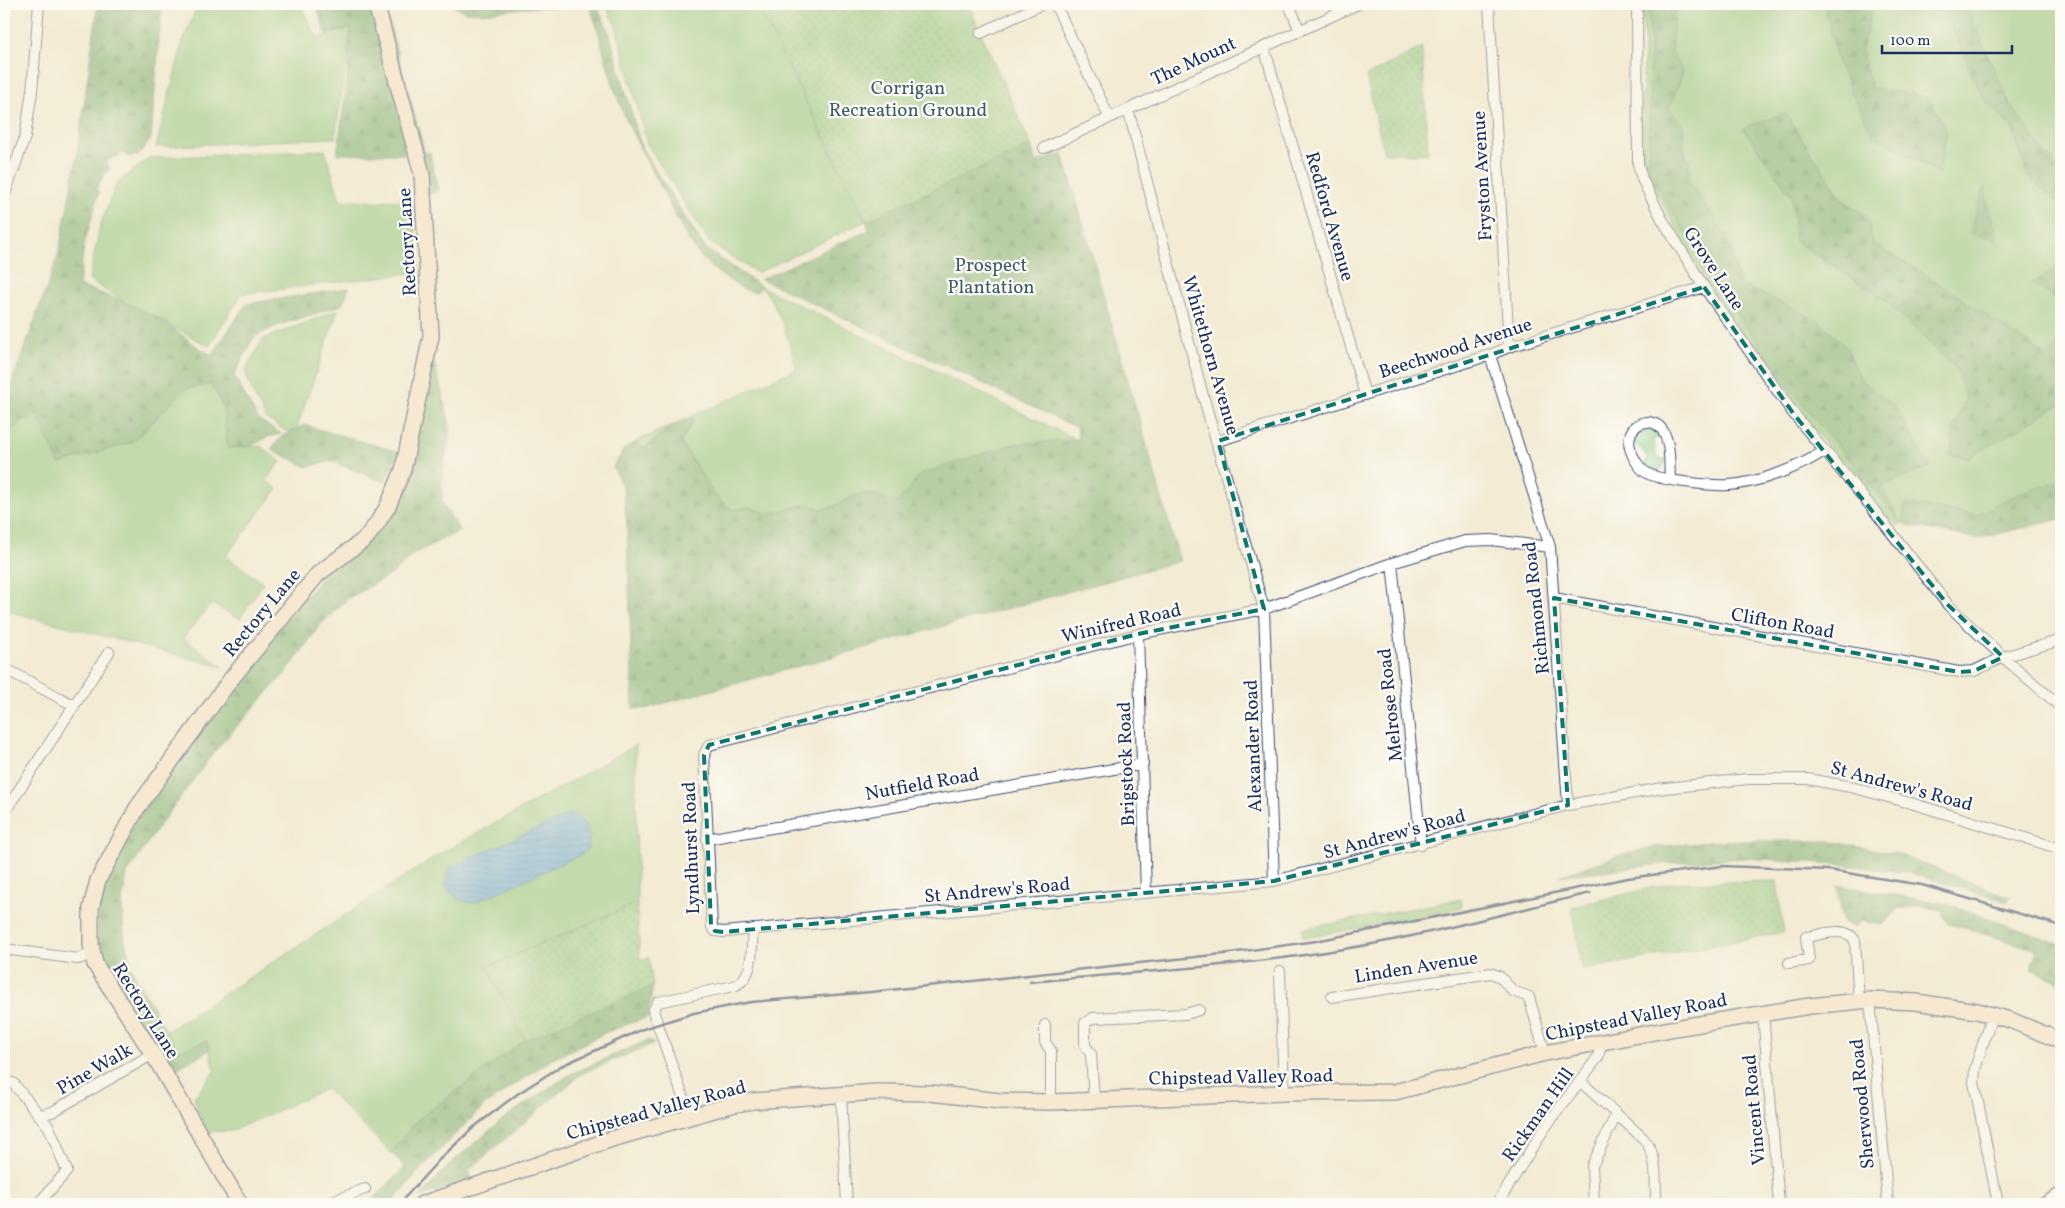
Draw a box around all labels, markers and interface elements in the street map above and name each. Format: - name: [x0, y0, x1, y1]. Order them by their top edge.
- scale bar: [1882, 22, 2012, 54]
- street label: The Mount: [1147, 31, 1241, 93]
- text: 100 m: [1890, 31, 1930, 52]
- park label: Corrigan Recreation Ground: [829, 76, 987, 124]
- street label: Fryston Avenue: [1467, 110, 1499, 242]
- street label: Redford Avenue: [1298, 149, 1360, 284]
- street label: Rectory Lane: [392, 187, 424, 297]
- street label: Grove Lane: [1677, 222, 1750, 316]
- park label: Prospect Plantation: [947, 253, 1035, 301]
- street label: Whitethorn Avenue: [1175, 273, 1245, 438]
- street label: Beechwood Avenue: [1376, 312, 1536, 386]
- street label: Richmond Road: [1517, 540, 1557, 676]
- street label: Rectory Lane: [218, 563, 307, 663]
- street label: Winifred Road: [1059, 598, 1184, 650]
- street label: Clifton Road: [1729, 602, 1837, 646]
- street label: Melrose Road: [1372, 647, 1410, 763]
- street label: Alexander Road: [1239, 679, 1269, 813]
- street label: Brigstock Road: [1112, 701, 1142, 827]
- street label: St Andrew's Road: [1827, 755, 1976, 818]
- street label: Nutfield Road: [863, 762, 981, 808]
- street label: Lyndhurst Road: [677, 781, 707, 915]
- street label: St Andrew's Road: [1320, 803, 1469, 866]
- street label: St Andrew's Road: [923, 872, 1071, 910]
- street label: Linden Avenue: [1353, 945, 1480, 991]
- street label: Rectory Lane: [105, 958, 185, 1064]
- street label: Chipstead Valley Road: [1543, 988, 1730, 1048]
- street label: Sherwood Road: [1844, 1037, 1882, 1170]
- street label: Pine Walk: [52, 1038, 138, 1102]
- street label: Vincent Road: [1737, 1053, 1773, 1166]
- street label: Rickman Hill: [1496, 1062, 1581, 1168]
- street label: Chipstead Valley Road: [1148, 1063, 1334, 1093]
- street label: Chipstead Valley Road: [564, 1074, 749, 1147]

